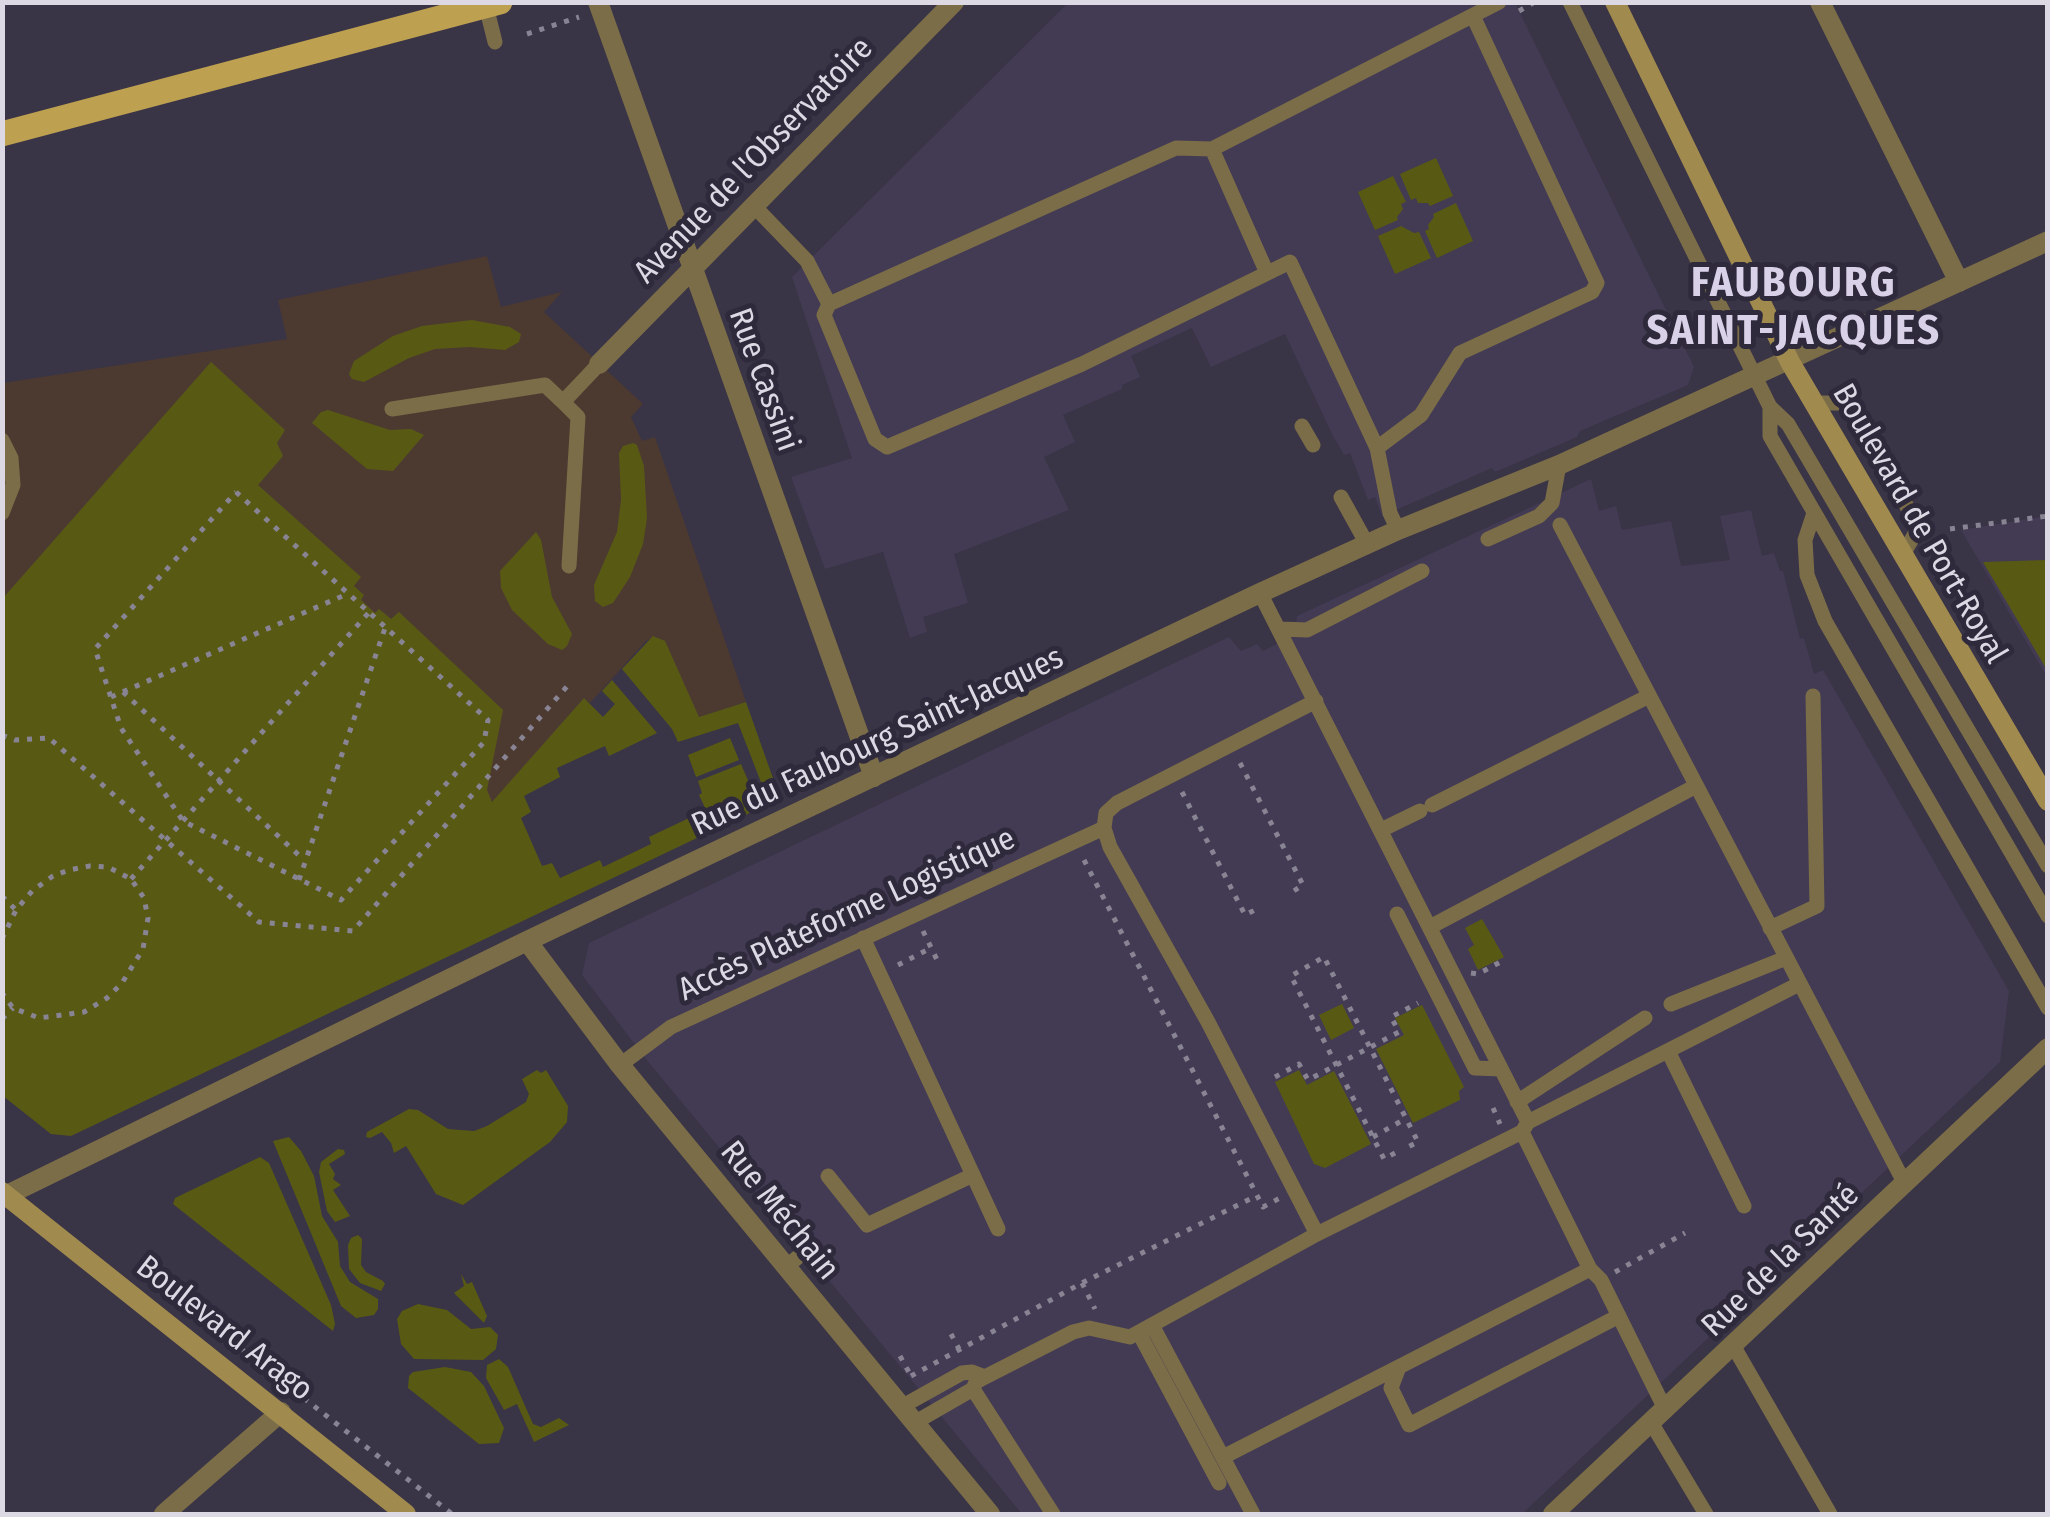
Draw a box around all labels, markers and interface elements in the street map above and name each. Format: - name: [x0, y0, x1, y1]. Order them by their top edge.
- street label: Avenue de l'Observatoire: [627, 30, 881, 292]
- district label: FAUBOURG SAINT-JACQUES: [1646, 259, 1942, 358]
- street label: Rue Cassini: [719, 303, 807, 457]
- street label: Boulevard de Port-Royal: [1823, 378, 2015, 670]
- street label: Rue du Faubourg Saint-Jacques: [686, 639, 1070, 845]
- street label: Accès Plateforme Logistique: [673, 820, 1021, 1010]
- street label: Rue Méchain: [711, 1134, 847, 1288]
- street label: Rue de la Santé: [1694, 1176, 1868, 1346]
- street label: Boulevard Arago: [128, 1248, 320, 1410]

